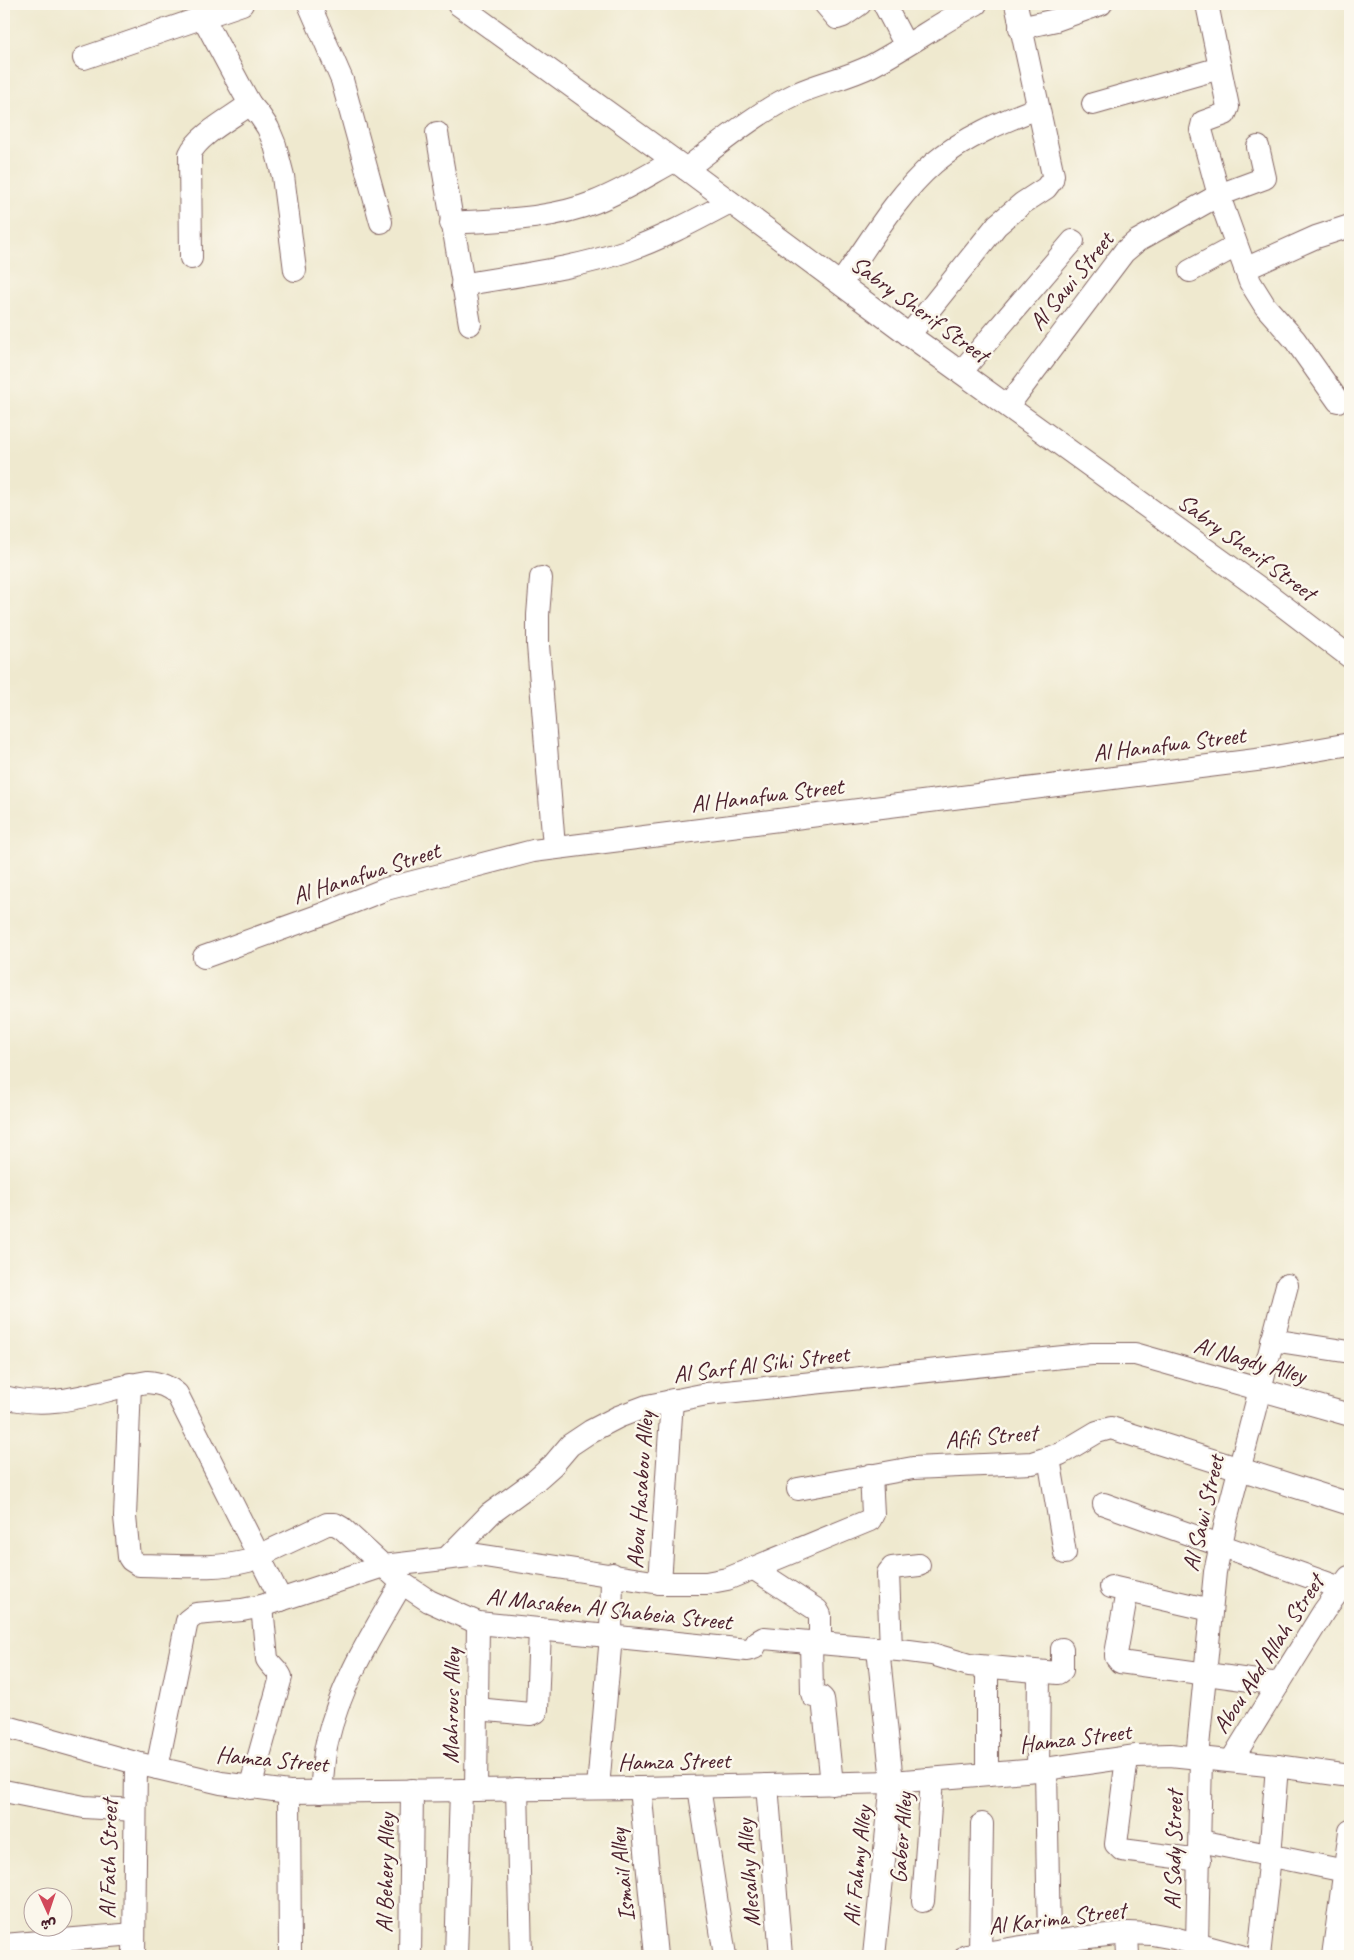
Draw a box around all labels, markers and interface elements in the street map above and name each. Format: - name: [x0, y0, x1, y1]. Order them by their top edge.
- street label: Al Sawi Street: [1022, 224, 1121, 336]
- street label: Sabry Sherif Street: [845, 249, 998, 371]
- street label: Sabry Sherif Street: [1172, 487, 1325, 609]
- street label: Al Hanafwa Street: [1091, 720, 1249, 768]
- street label: Al Hanafwa Street: [689, 771, 847, 819]
- street label: Al Hanafwa Street: [289, 834, 445, 911]
- street label: Al Nagdy Alley: [1191, 1330, 1311, 1391]
- street label: Al Sarf Al Sihi Street: [671, 1338, 853, 1390]
- street label: Abou Hasabou Alley: [620, 1409, 661, 1570]
- street label: Afifi Street: [944, 1417, 1041, 1455]
- street label: Al Sawi Street: [1175, 1450, 1231, 1574]
- street label: Abou Abd Allah Street: [1206, 1567, 1332, 1739]
- street label: Al Masaken Al Shabeia Street: [485, 1581, 735, 1637]
- street label: Mahrous Alley: [435, 1646, 467, 1764]
- street label: Hamza Street: [1017, 1716, 1135, 1760]
- street label: Hamza Street: [215, 1739, 331, 1779]
- street label: Hamza Street: [618, 1745, 732, 1777]
- street label: Al Sady Street: [1157, 1787, 1189, 1910]
- street label: Gaber Alley: [883, 1790, 919, 1884]
- street label: Al Fath Street: [92, 1796, 124, 1919]
- street label: Ali Fahmy Alley: [836, 1803, 878, 1928]
- street label: Al Behery Alley: [369, 1811, 401, 1933]
- street label: Mesalhy Alley: [729, 1816, 767, 1928]
- street label: Ismail Alley: [602, 1825, 642, 1923]
- north arrow: [22, 1888, 72, 1938]
- street label: Al Karima Street: [987, 1894, 1130, 1941]
- text: ش: [41, 1916, 57, 1933]

